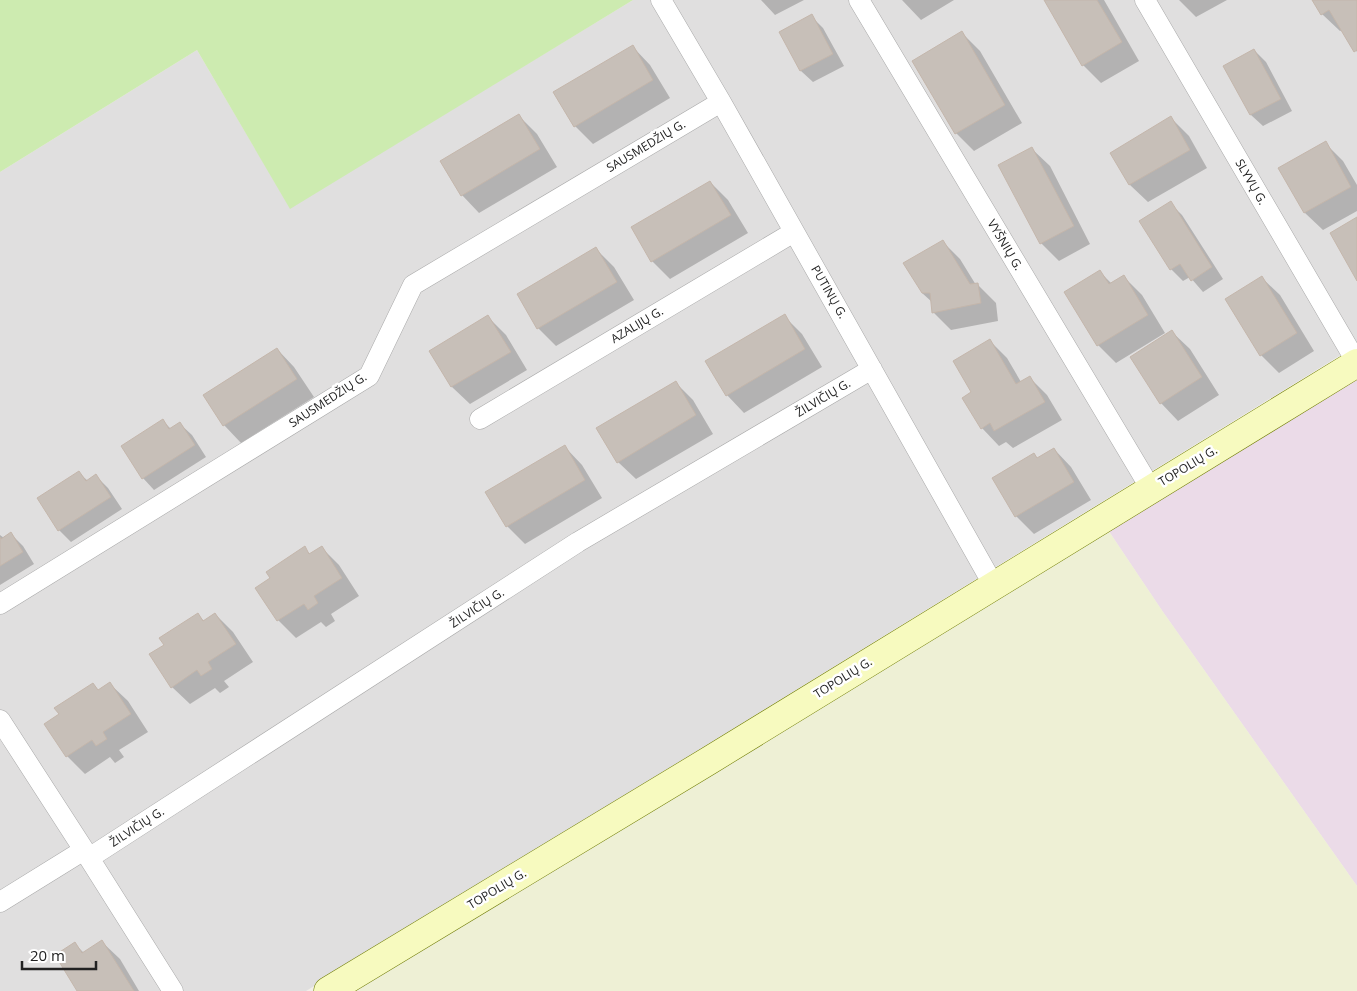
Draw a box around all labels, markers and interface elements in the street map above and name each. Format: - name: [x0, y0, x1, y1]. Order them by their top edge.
- street label: SAUSMEDŽIŲ G.: [603, 115, 689, 176]
- street label: SLYVŲ G.: [1231, 156, 1271, 208]
- street label: VYŠNIŲ G.: [984, 216, 1027, 273]
- street label: PUTINŲ G.: [807, 262, 851, 321]
- street label: AZALIJŲ G.: [607, 302, 666, 347]
- street label: SAUSMEDŽIŲ G.: [286, 368, 370, 431]
- street label: ŽILVIČIŲ G.: [792, 374, 854, 421]
- street label: TOPOLIŲ G.: [1155, 441, 1220, 490]
- street label: ŽILVIČIŲ G.: [446, 584, 507, 631]
- street label: TOPOLIŲ G.: [810, 653, 875, 702]
- street label: ŽILVIČIŲ G.: [106, 803, 167, 850]
- street label: TOPOLIŲ G.: [464, 864, 529, 913]
- scale bar: [22, 938, 96, 970]
- text: 20 m: [30, 945, 65, 965]

